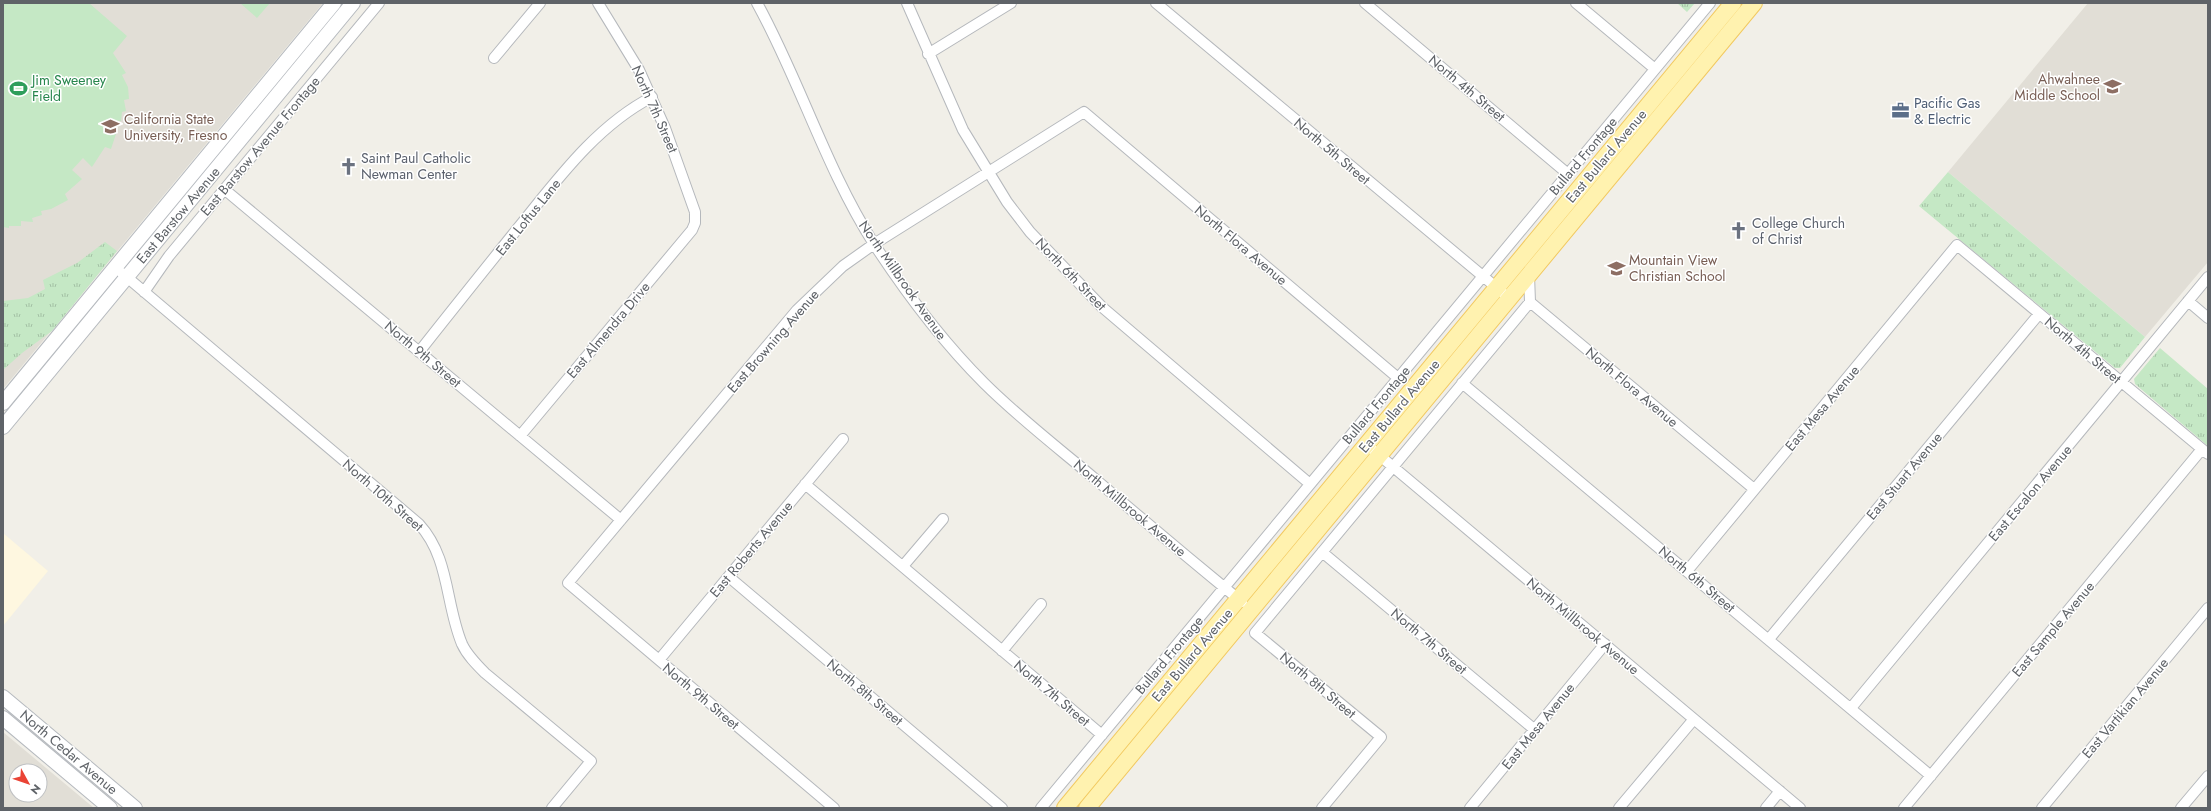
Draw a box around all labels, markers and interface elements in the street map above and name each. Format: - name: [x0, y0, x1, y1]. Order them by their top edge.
- street label: North 4th Street: [1424, 50, 1510, 127]
- street label: North 7th Street: [627, 62, 683, 157]
- place label: Ahwahnee Middle School: [2014, 69, 2100, 105]
- place label: Jim Sweeney Field: [30, 70, 107, 106]
- street label: East Barstow Avenue Frontage: [196, 72, 324, 220]
- school or university icon: Ahwahnee Middle School: [2103, 77, 2123, 97]
- sports icon: Jim Sweeney Field: [9, 78, 29, 98]
- place label: Pacific Gas & Electric: [1914, 93, 1980, 129]
- office icon: Pacific Gas & Electric: [1891, 101, 1911, 121]
- street label: East Bullard Avenue: [1561, 105, 1651, 207]
- place label: California State University, Fresno: [124, 109, 228, 145]
- street label: Bullard Frontage: [1544, 112, 1622, 200]
- street label: North 5th Street: [1289, 113, 1375, 189]
- school or university icon: California State University, Fresno: [101, 117, 121, 137]
- place label: Saint Paul Catholic Newman Center: [361, 148, 471, 184]
- church icon: Saint Paul Catholic Newman Center: [338, 156, 358, 176]
- street label: East Barstow Avenue: [132, 162, 224, 268]
- street label: East Loftus Lane: [491, 174, 565, 260]
- street label: North Flora Avenue: [1190, 200, 1292, 290]
- place label: College Church of Christ: [1752, 213, 1845, 249]
- street label: North Millbrook Avenue: [854, 216, 952, 344]
- church icon: College Church of Christ: [1729, 221, 1749, 241]
- street label: North 6th Street: [1031, 233, 1111, 315]
- place label: Mountain View Christian School: [1629, 250, 1726, 286]
- school or university icon: Mountain View Christian School: [1606, 258, 1626, 278]
- street label: East Almendra Drive: [562, 277, 654, 383]
- street label: East Browning Avenue: [722, 285, 824, 397]
- street label: North 4th Street: [2040, 312, 2126, 389]
- street label: North 9th Street: [380, 316, 466, 392]
- street label: North Flora Avenue: [1581, 342, 1683, 432]
- street label: East Bullard Avenue: [1354, 355, 1444, 457]
- street label: Bullard Frontage: [1337, 361, 1415, 449]
- street label: East Mesa Avenue: [1780, 361, 1864, 455]
- street label: East Stuart Avenue: [1861, 428, 1947, 524]
- street label: East Escalon Avenue: [1984, 440, 2076, 546]
- street label: North 10th Street: [338, 454, 428, 536]
- street label: North Millbrook Avenue: [1069, 455, 1191, 561]
- street label: East Roberts Avenue: [705, 497, 797, 601]
- street label: North 6th Street: [1654, 541, 1740, 617]
- street label: North Millbrook Avenue: [1522, 573, 1644, 679]
- street label: East Sample Avenue: [2007, 577, 2099, 681]
- street label: North 7th Street: [1387, 603, 1472, 679]
- street label: East Bullard Avenue: [1147, 604, 1237, 706]
- street label: Bullard Frontage: [1130, 611, 1208, 699]
- street label: North 8th Street: [1276, 647, 1361, 723]
- street label: East Vartikian Avenue: [2077, 653, 2173, 763]
- street label: North 8th Street: [823, 654, 908, 730]
- street label: North 7th Street: [1010, 655, 1095, 731]
- street label: North 9th Street: [658, 658, 744, 734]
- street label: East Mesa Avenue: [1497, 678, 1579, 774]
- street label: North Cedar Avenue: [17, 706, 121, 798]
- north arrow: [8, 763, 48, 803]

